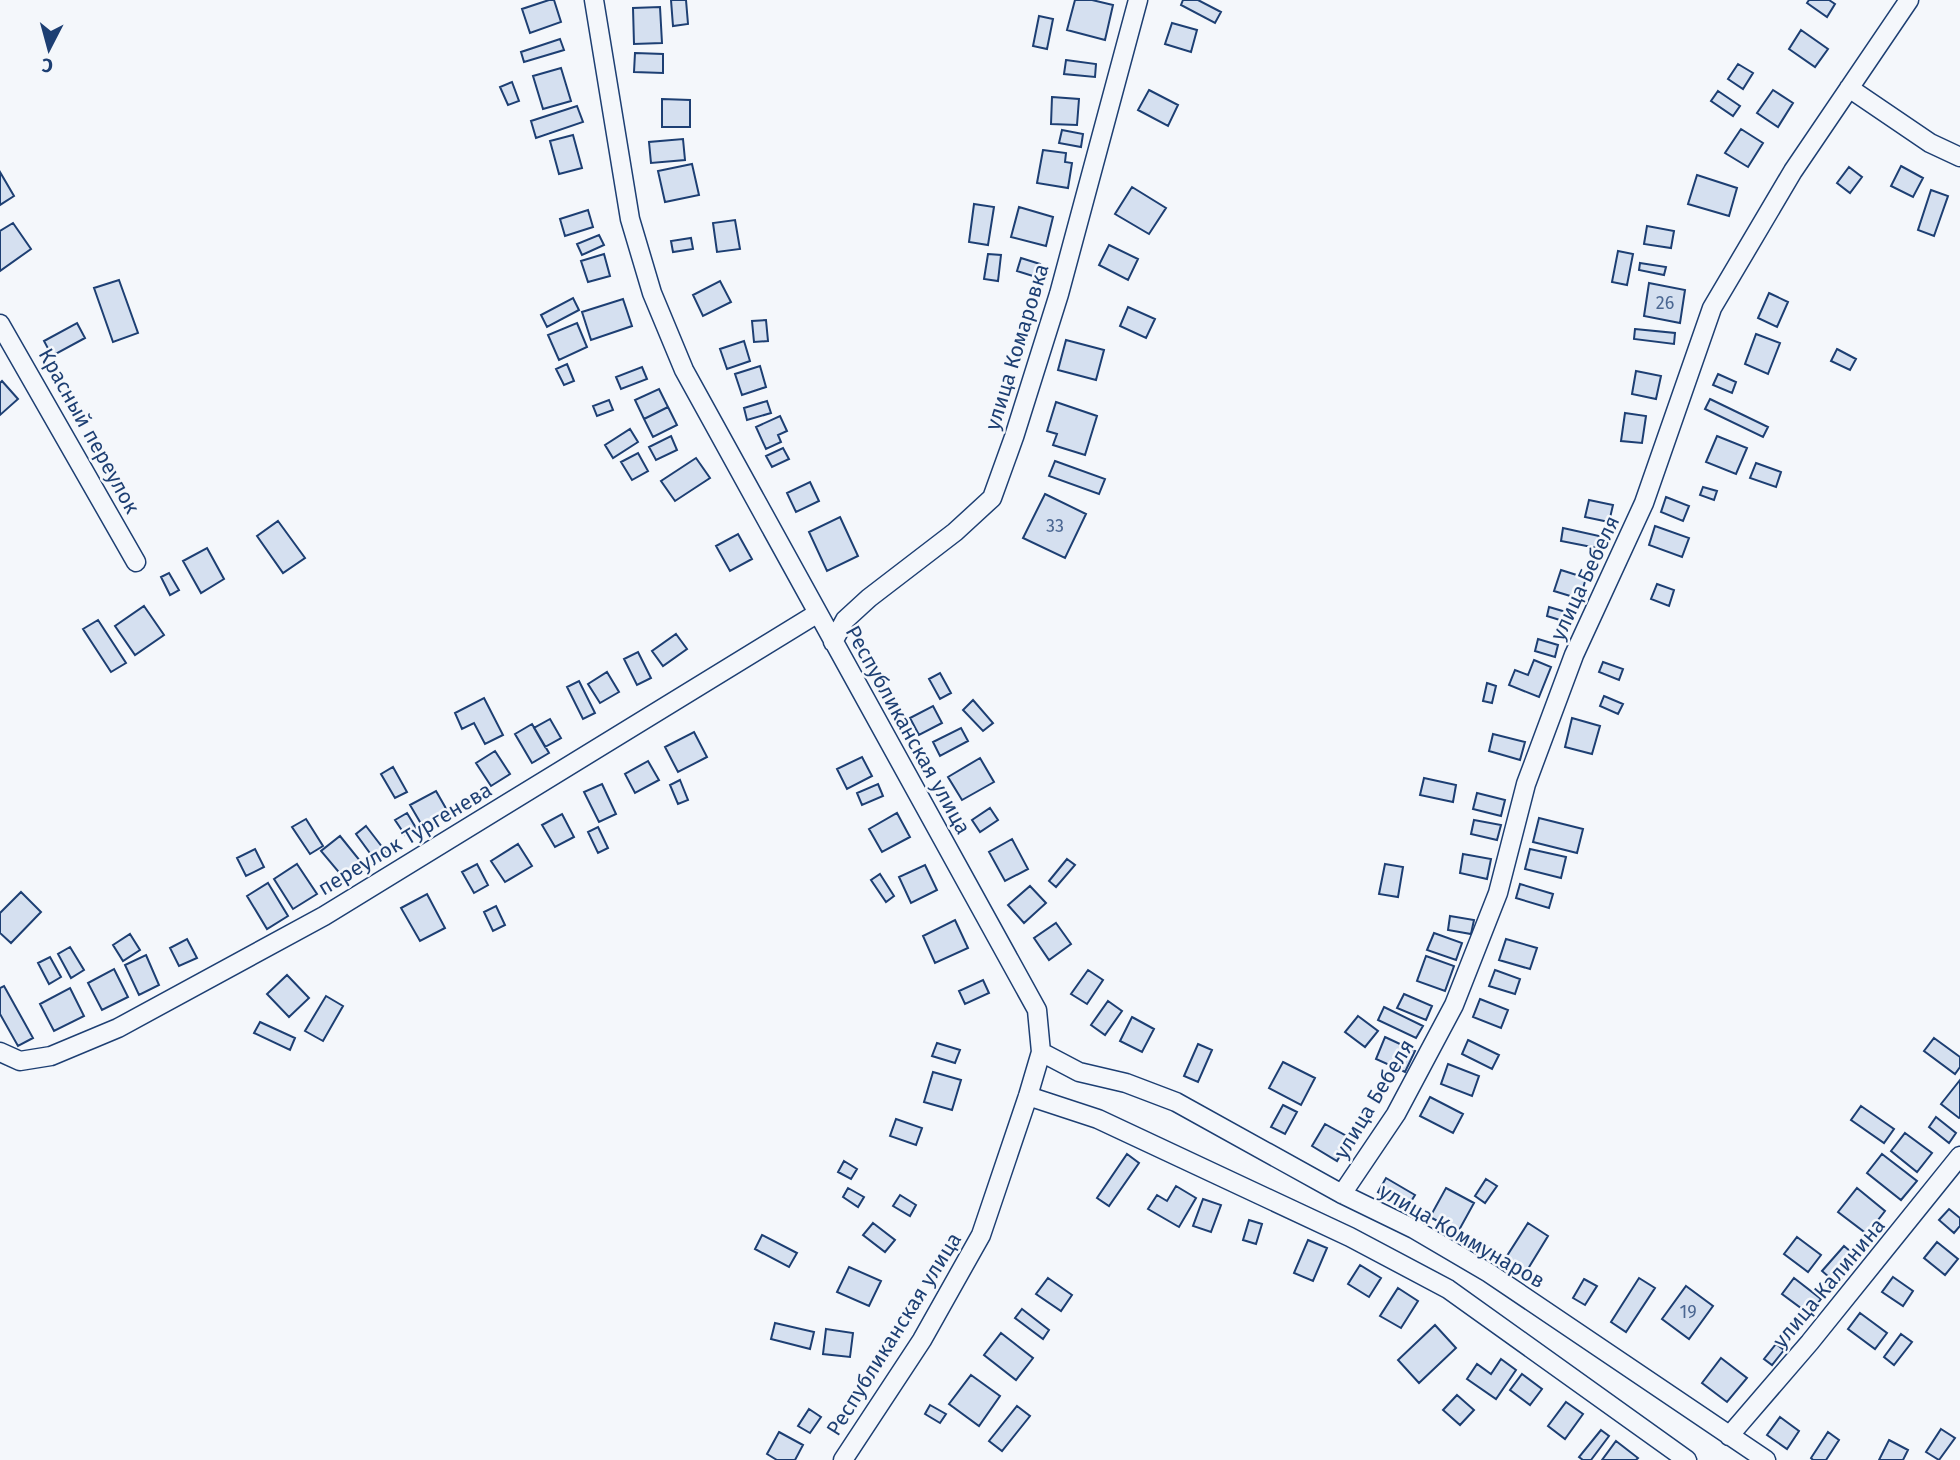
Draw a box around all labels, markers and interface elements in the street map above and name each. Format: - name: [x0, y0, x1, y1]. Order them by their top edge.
- north arrow: [14, 14, 84, 84]
- text: С: [41, 53, 54, 77]
- street label: улица Комаровка: [979, 261, 1055, 433]
- house number: 26: [1656, 292, 1674, 314]
- street label: Красный переулок: [33, 344, 145, 518]
- street label: улица Бебеля: [1545, 511, 1625, 645]
- house number: 33: [1046, 515, 1064, 537]
- street label: Республиканская улица: [840, 621, 976, 839]
- street label: переулок Тургенева: [313, 777, 497, 901]
- street label: улица Бебеля: [1328, 1035, 1420, 1163]
- street label: улица Коммунаров: [1374, 1178, 1550, 1294]
- street label: улица Калинина: [1767, 1213, 1891, 1353]
- street label: Республиканская улица: [821, 1228, 967, 1440]
- house number: 19: [1679, 1301, 1697, 1323]

